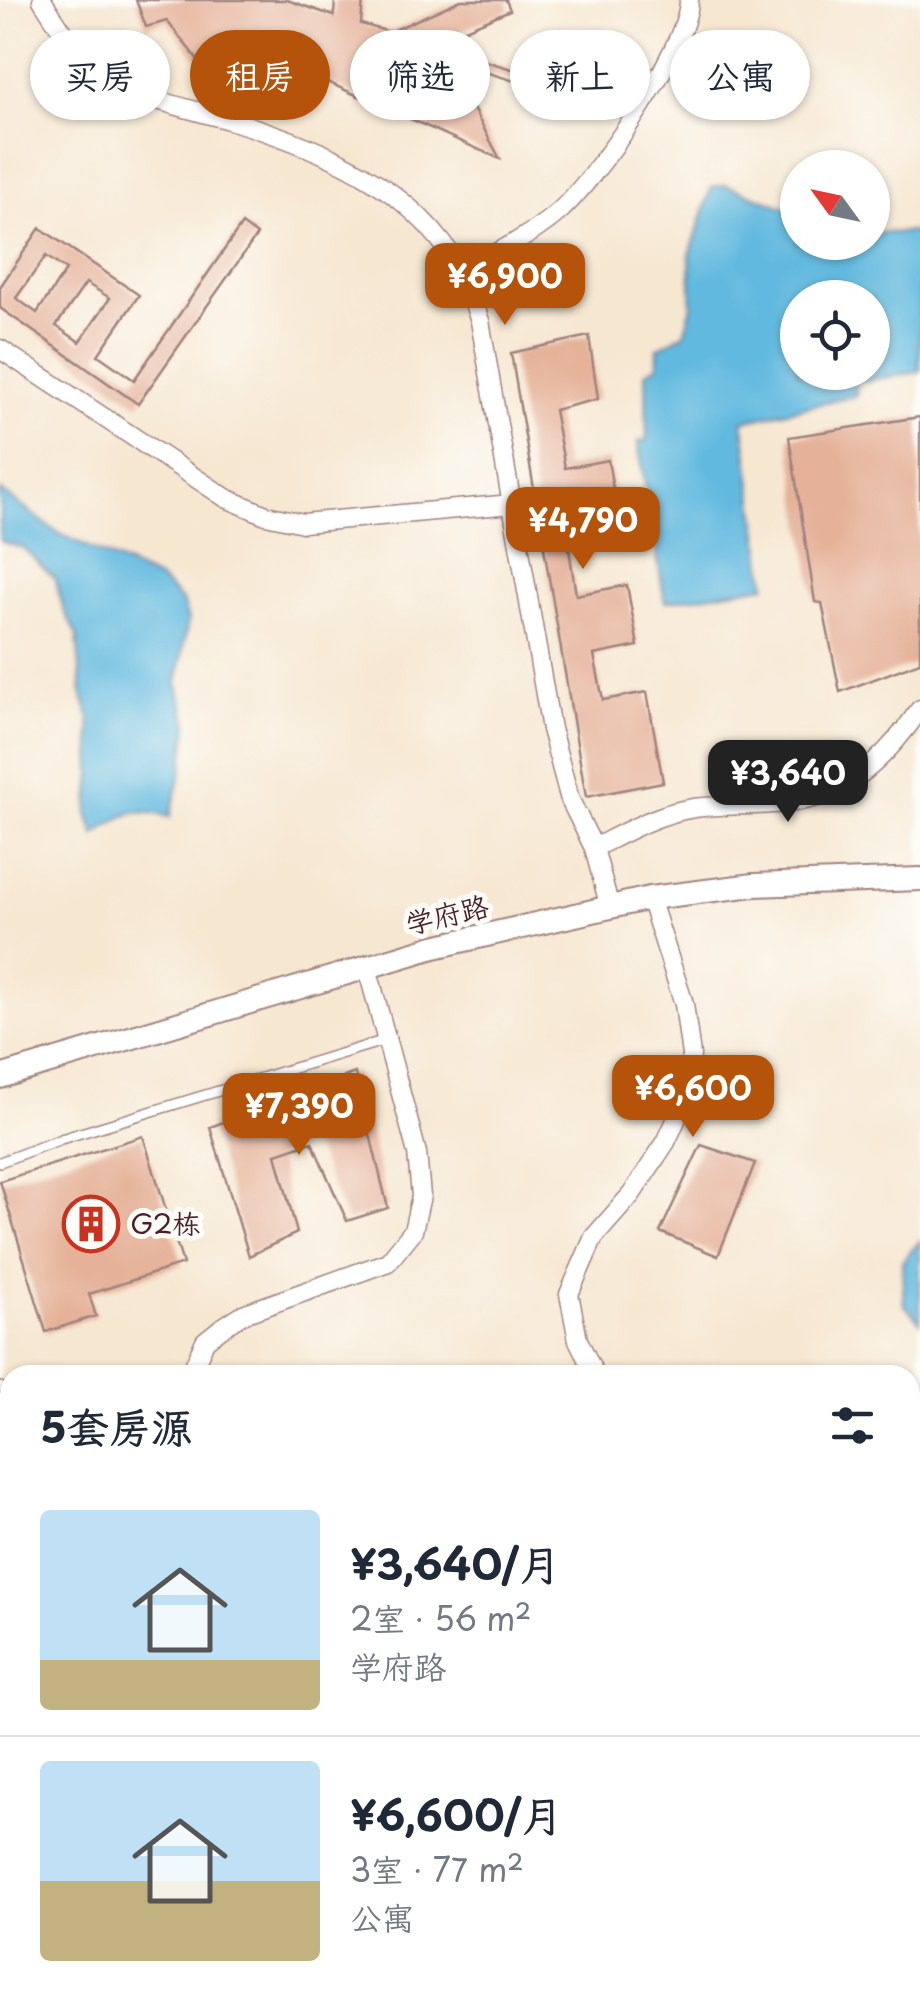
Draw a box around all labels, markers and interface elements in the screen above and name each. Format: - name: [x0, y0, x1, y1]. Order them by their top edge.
- chip: 买房: [30, 30, 170, 120]
- chip: 租房: [190, 30, 330, 120]
- chip: 筛选: [350, 30, 490, 120]
- chip: 新上: [510, 30, 650, 120]
- chip: 公寓: [670, 30, 810, 120]
- north arrow: [780, 150, 890, 260]
- map controls: [780, 150, 890, 390]
- pin: ¥6,900: [424, 243, 586, 328]
- text: ¥6,900: [447, 251, 563, 299]
- button: locate: [780, 280, 890, 390]
- pin: ¥4,790: [502, 487, 664, 572]
- text: ¥4,790: [528, 495, 638, 543]
- pin: ¥3,640: [707, 740, 869, 825]
- text: ¥3,640: [730, 748, 846, 796]
- street label: 学府路: [401, 883, 492, 944]
- pin: ¥6,600: [612, 1055, 774, 1140]
- text: ¥6,600: [634, 1063, 752, 1111]
- pin: ¥7,390: [218, 1073, 380, 1158]
- text: ¥7,390: [244, 1081, 354, 1129]
- building icon: G2栋: [61, 1194, 121, 1254]
- place label: G2栋: [130, 1201, 201, 1244]
- text: 5套房源: [40, 1394, 193, 1457]
- icon: filters: [825, 1398, 880, 1453]
- text: ¥3,640/月: [350, 1531, 561, 1594]
- icon: home: [120, 1550, 240, 1670]
- text: 2室 · 56 m²: [350, 1594, 532, 1642]
- text: 学府路: [350, 1642, 446, 1690]
- text: ¥6,600/月: [350, 1782, 563, 1845]
- icon: home: [120, 1801, 240, 1921]
- text: 3室 · 77 m²: [350, 1845, 524, 1893]
- text: 公寓: [350, 1893, 414, 1941]

